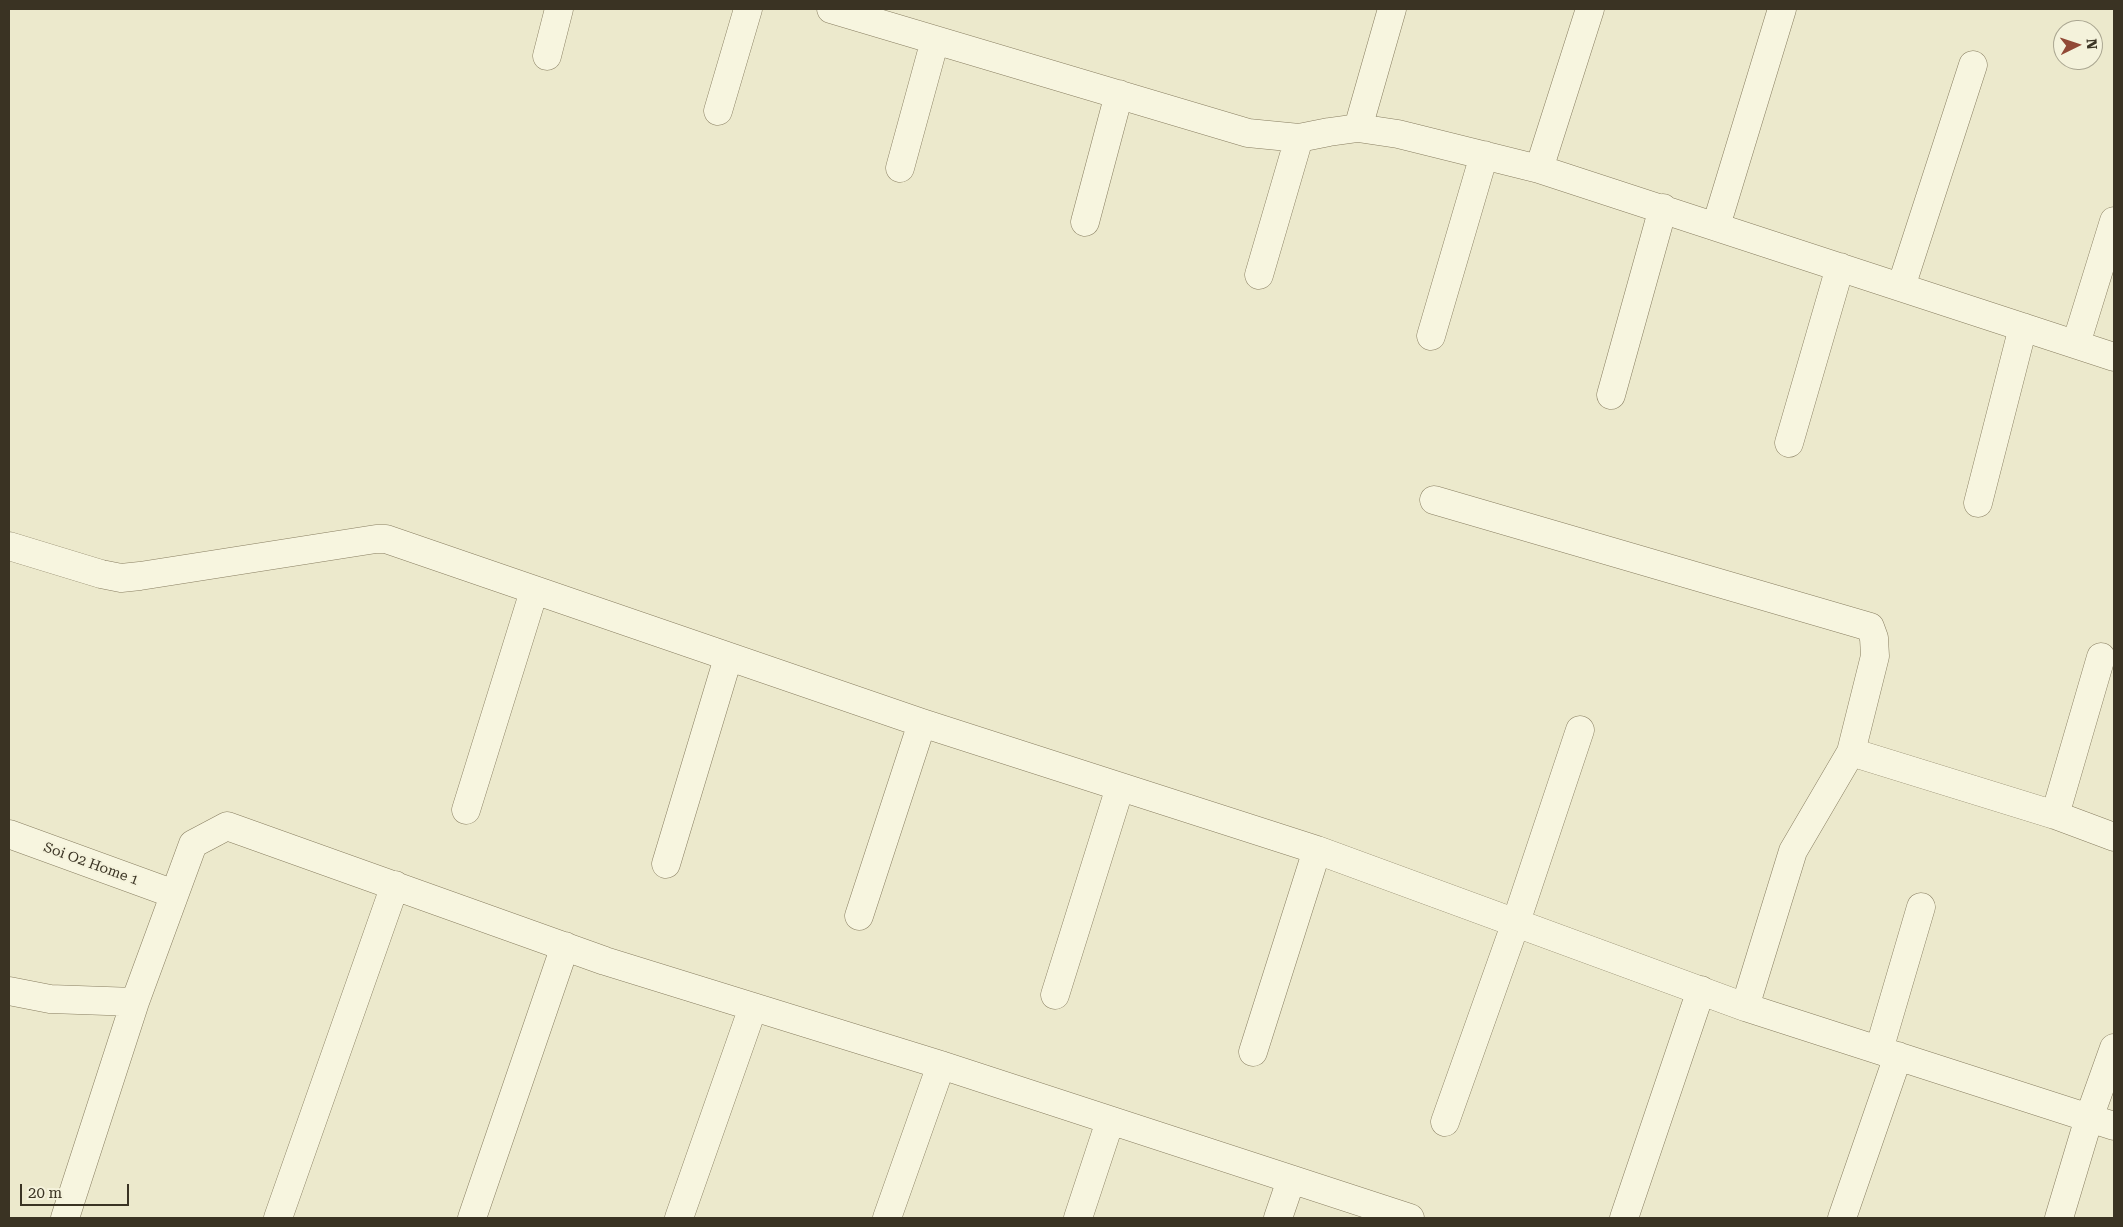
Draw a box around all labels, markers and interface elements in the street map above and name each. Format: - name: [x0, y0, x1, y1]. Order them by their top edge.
- north arrow: [2053, 20, 2103, 70]
- text: N: [2084, 38, 2100, 50]
- street label: Soi O2 Home 1: [41, 839, 141, 889]
- scale bar: [22, 1174, 131, 1206]
- text: 20 m: [28, 1184, 62, 1202]

